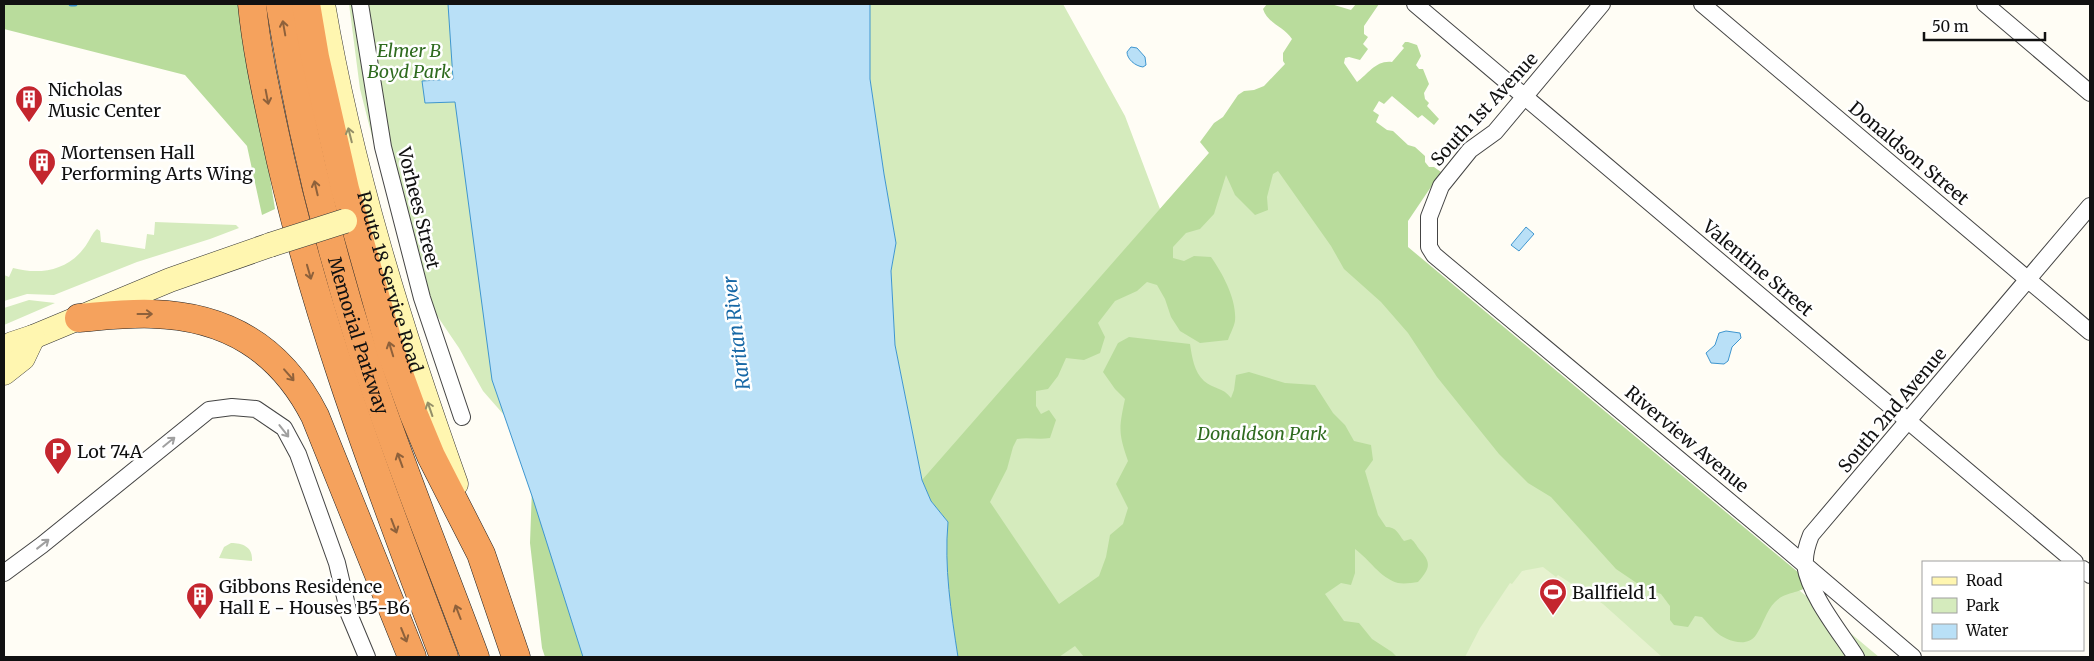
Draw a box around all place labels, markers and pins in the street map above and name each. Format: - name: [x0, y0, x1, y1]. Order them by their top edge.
- place label: Nicholas Music Center: [48, 78, 161, 122]
- building icon: Nicholas Music Center: [14, 84, 44, 123]
- place label: Mortensen Hall Performing Arts Wing: [61, 141, 253, 185]
- building icon: Mortensen Hall Performing Arts Wing: [27, 147, 57, 186]
- parking icon: Lot 74A: [43, 436, 73, 475]
- place label: Lot 74A: [77, 440, 143, 463]
- place label: Gibbons Residence Hall E - Houses B5-B6: [219, 575, 410, 619]
- sports icon: Ballfield 1: [1538, 577, 1568, 616]
- building icon: Gibbons Residence Hall E - Houses B5-B6: [185, 581, 215, 620]
- place label: Ballfield 1: [1572, 581, 1656, 604]

